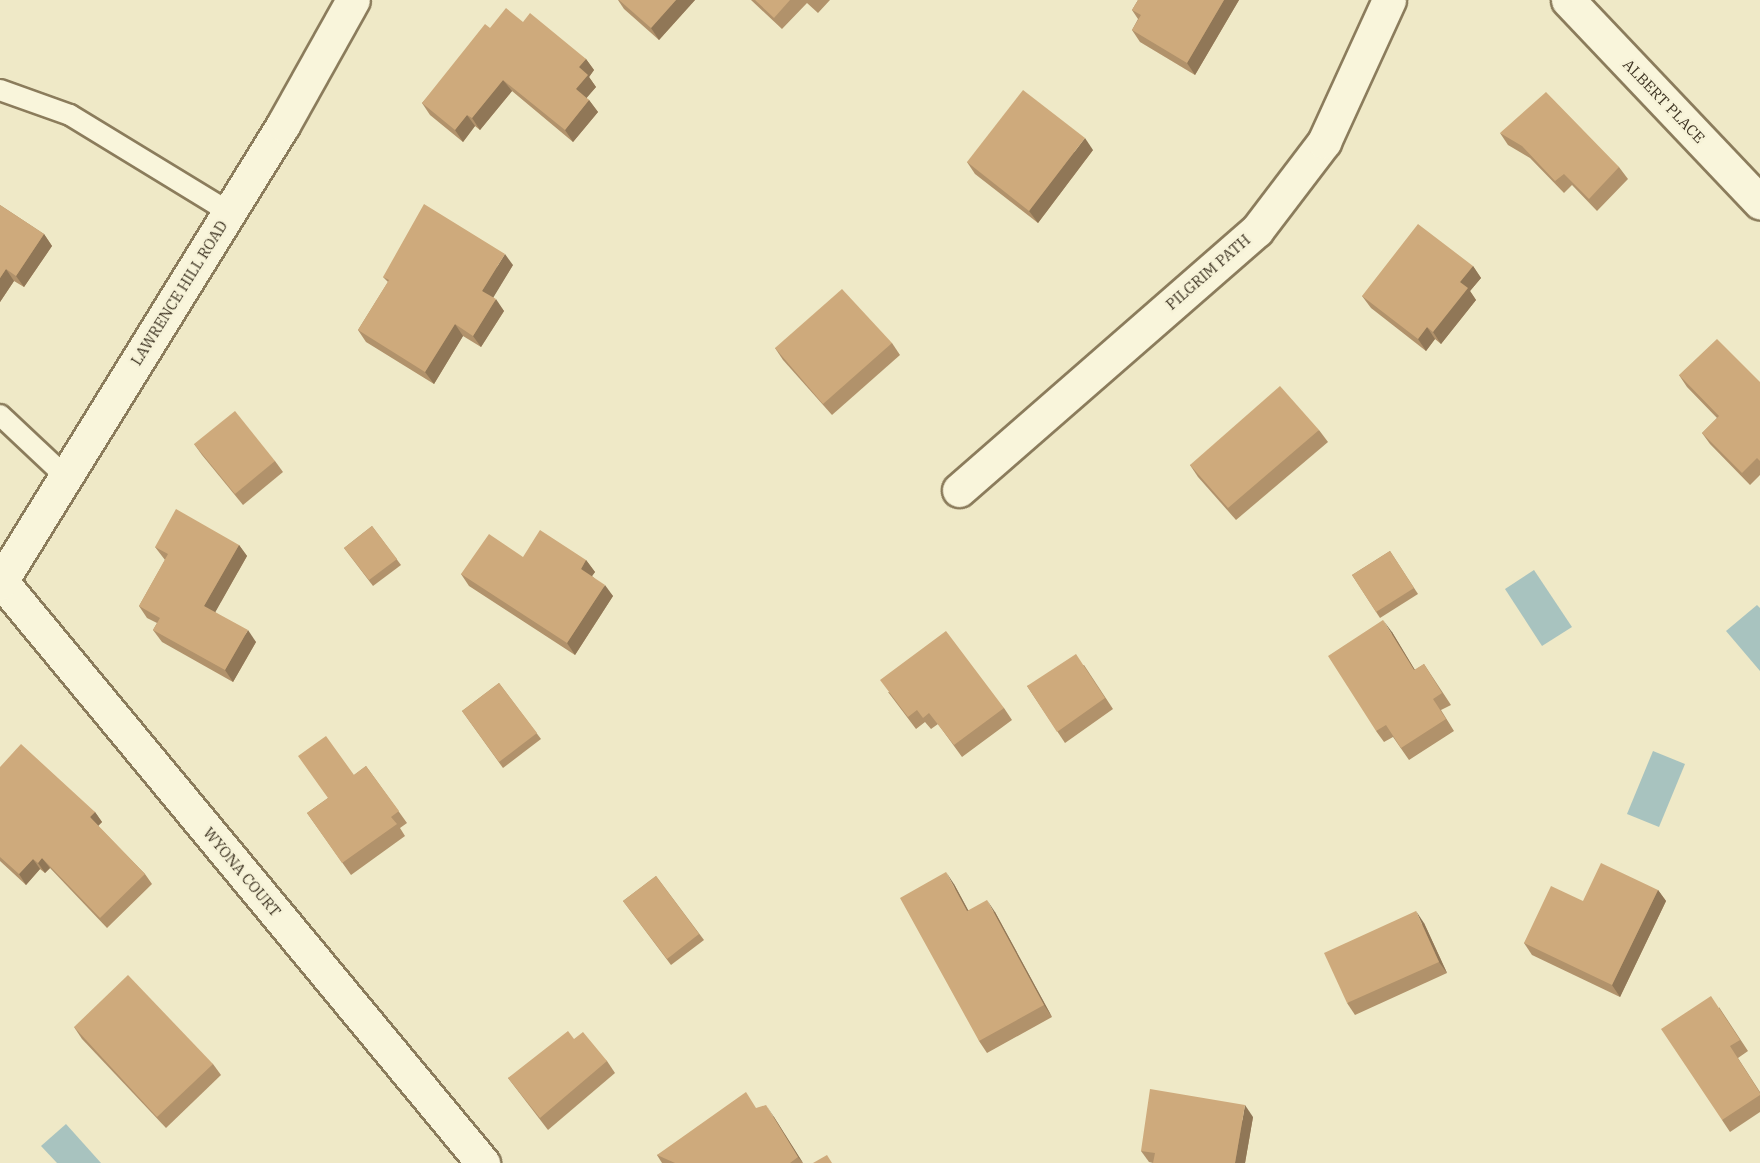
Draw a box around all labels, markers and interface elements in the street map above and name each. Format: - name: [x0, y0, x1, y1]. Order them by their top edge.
- street label: ALBERT PLACE: [1619, 55, 1709, 147]
- street label: LAWRENCE HILL ROAD: [127, 217, 231, 369]
- street label: PILGRIM PATH: [1162, 231, 1254, 313]
- street label: WYONA COURT: [200, 824, 284, 920]

